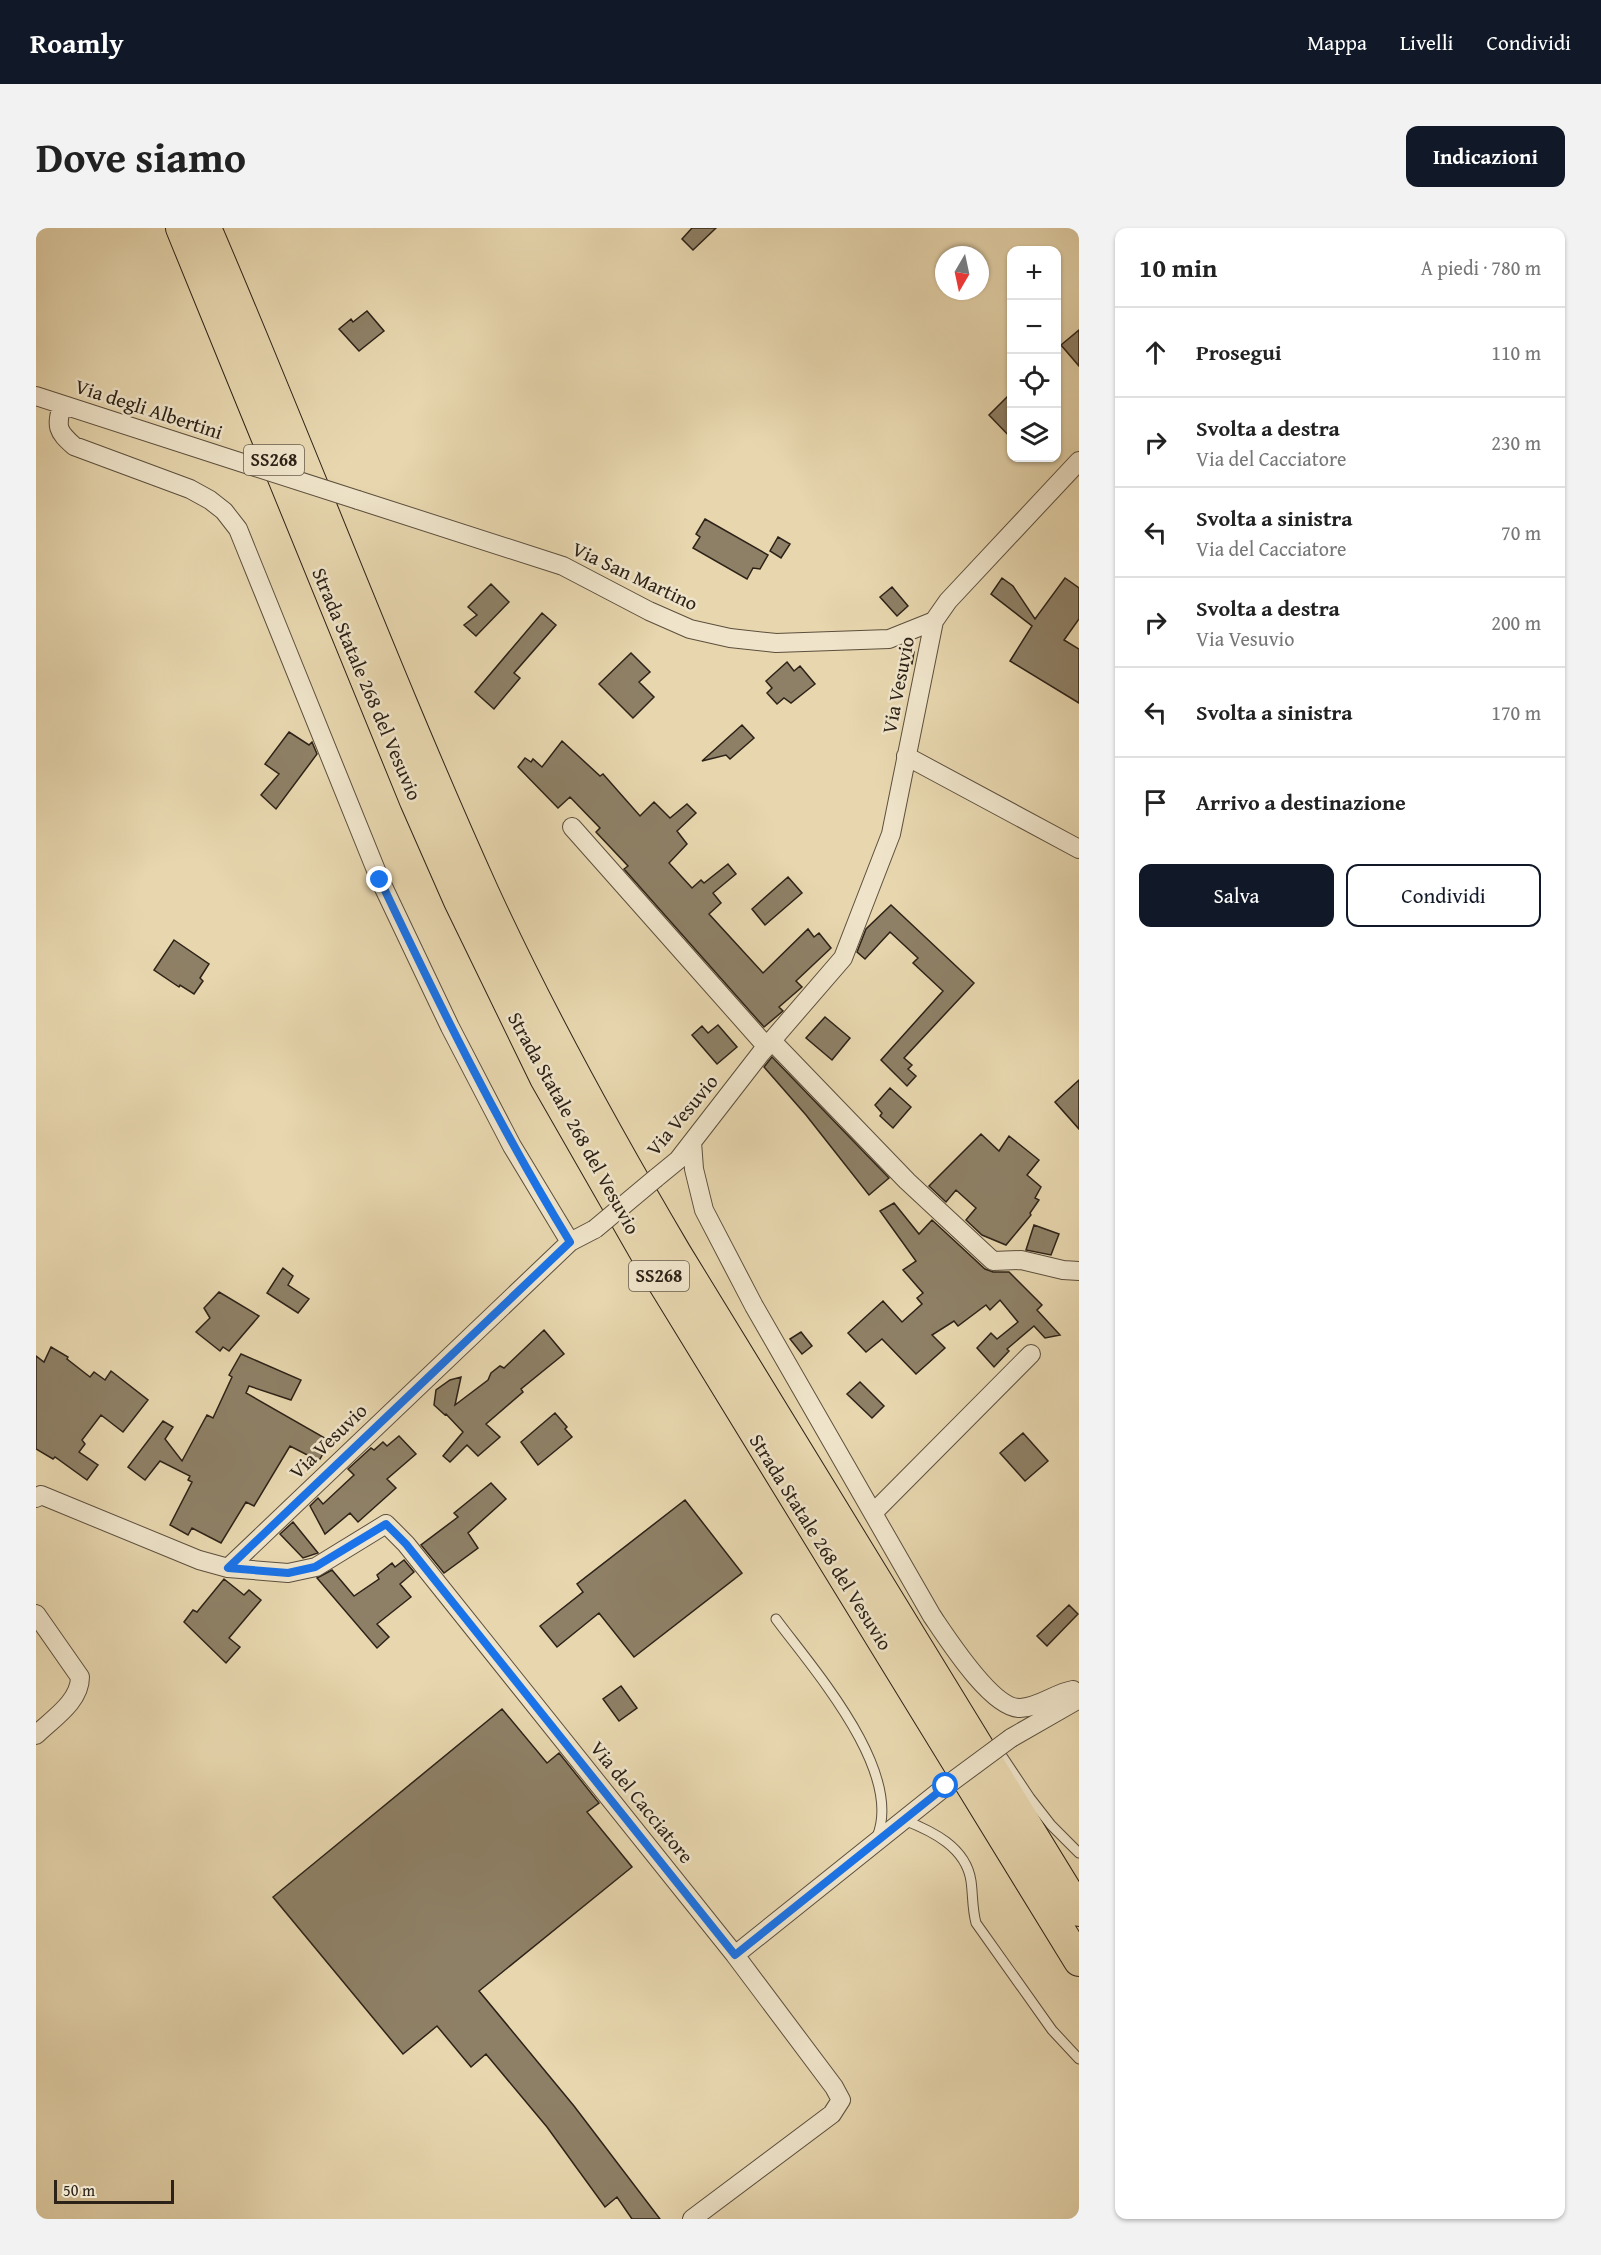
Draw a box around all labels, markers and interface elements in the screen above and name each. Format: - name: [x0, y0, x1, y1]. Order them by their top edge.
- text: Roamly: [30, 22, 124, 63]
- text: Mappa: [1307, 27, 1367, 58]
- text: Livelli: [1400, 27, 1454, 58]
- text: Condividi: [1487, 27, 1571, 58]
- text: Dove siamo: [36, 126, 246, 187]
- button: Indicazioni: [1406, 126, 1565, 187]
- north arrow: [935, 246, 989, 300]
- map controls: [1007, 246, 1061, 462]
- button: +: [1007, 246, 1061, 300]
- text: 10 min: [1139, 248, 1217, 287]
- text: A piedi · 780 m: [1421, 253, 1541, 282]
- button: −: [1007, 300, 1061, 354]
- icon: ahead: [1139, 336, 1172, 369]
- text: Prosegui: [1196, 336, 1282, 368]
- text: 110 m: [1491, 338, 1541, 367]
- button: locate: [1007, 354, 1061, 408]
- street label: Via degli Albertini: [72, 371, 227, 446]
- button: layers: [1007, 408, 1061, 462]
- text: Svolta a destra: [1196, 412, 1340, 444]
- icon: right: [1139, 426, 1172, 459]
- text: 230 m: [1491, 428, 1541, 457]
- text: Via del Cacciatore: [1196, 444, 1346, 473]
- road number: SS268: [244, 445, 304, 475]
- text: Svolta a sinistra: [1196, 502, 1353, 534]
- icon: left: [1139, 516, 1172, 549]
- text: 70 m: [1501, 518, 1541, 547]
- street label: Via San Martino: [568, 534, 703, 617]
- text: Via del Cacciatore: [1196, 534, 1346, 563]
- street label: Strada Statale 268 del Vesuvio: [305, 563, 430, 805]
- text: Svolta a destra: [1196, 592, 1340, 624]
- icon: right: [1139, 606, 1172, 639]
- text: 200 m: [1491, 608, 1541, 637]
- text: Via Vesuvio: [1196, 624, 1294, 653]
- street label: Via Vesuvio: [874, 634, 921, 736]
- icon: left: [1139, 696, 1172, 729]
- text: Svolta a sinistra: [1196, 696, 1353, 728]
- text: 170 m: [1491, 698, 1541, 727]
- icon: arrive: [1139, 786, 1172, 819]
- text: Arrivo a destinazione: [1196, 786, 1406, 818]
- button: Salva: [1139, 864, 1334, 927]
- button: Condividi: [1346, 864, 1541, 927]
- route end: [366, 866, 392, 892]
- street label: Strada Statale 268 del Vesuvio: [501, 1006, 648, 1239]
- street label: Via Vesuvio: [639, 1068, 724, 1162]
- road number: SS268: [629, 1261, 689, 1291]
- street label: Via Vesuvio: [282, 1396, 373, 1485]
- street label: Strada Statale 268 del Vesuvio: [743, 1428, 900, 1656]
- street label: Via del Cacciatore: [584, 1734, 701, 1869]
- route start: [932, 1772, 958, 1798]
- scale bar: [54, 2177, 174, 2204]
- text: 50 m: [63, 2178, 95, 2202]

